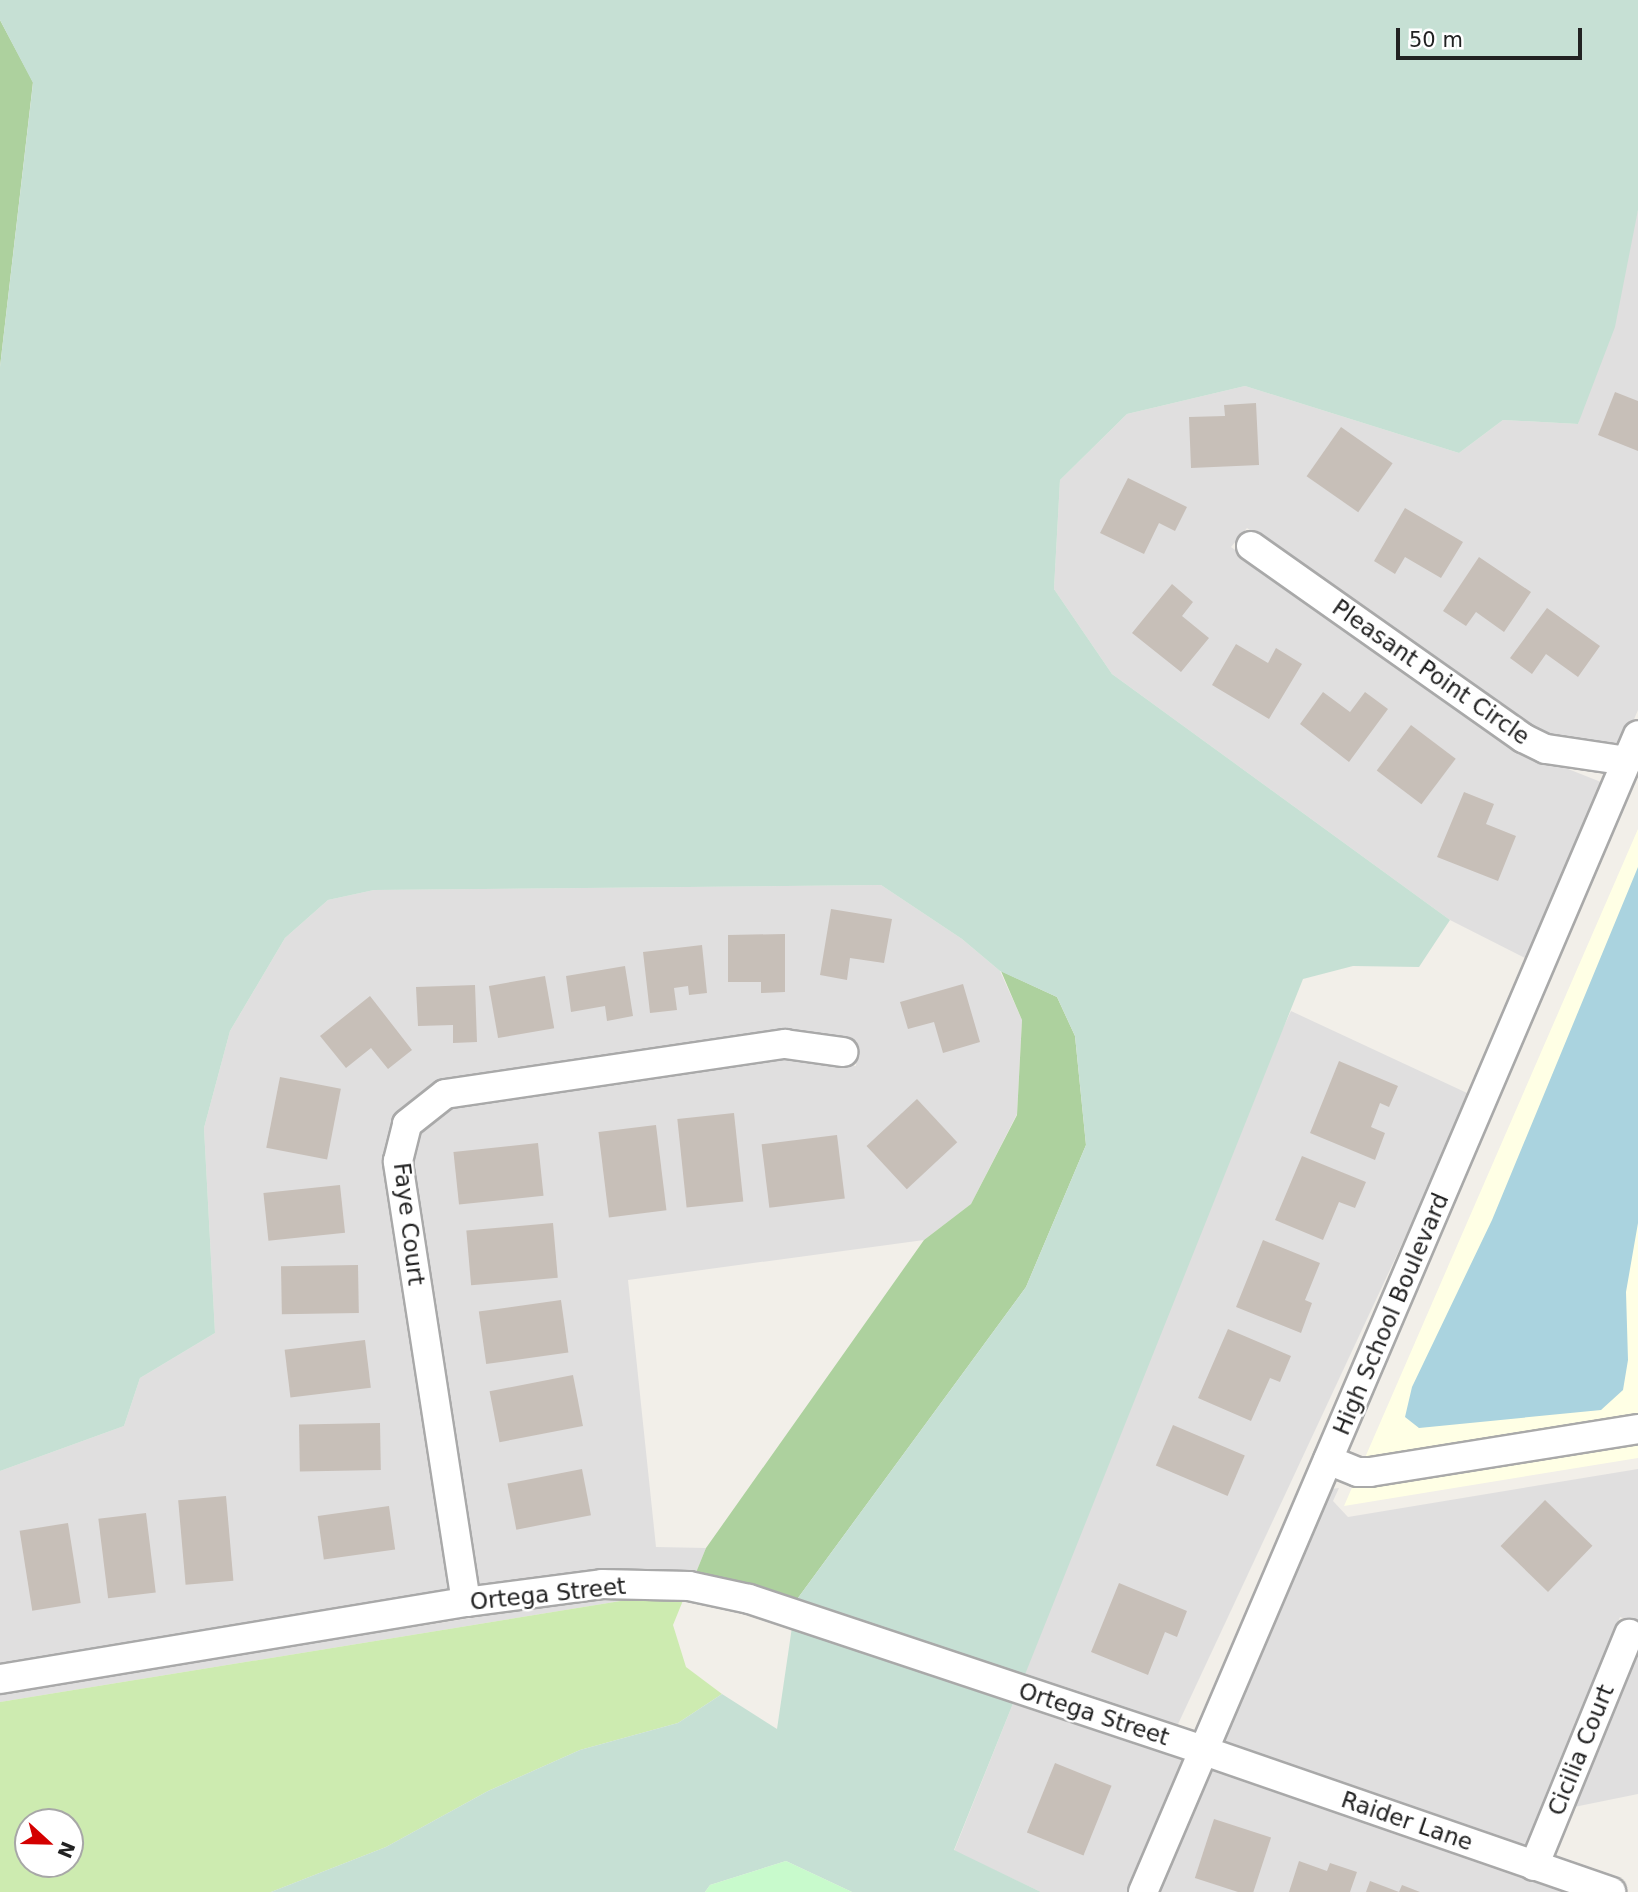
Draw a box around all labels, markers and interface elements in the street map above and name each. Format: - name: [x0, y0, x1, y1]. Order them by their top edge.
- scale bar: [1400, 14, 1586, 58]
- text: 50 m: [1409, 28, 1463, 52]
- street label: Pleasant Point Circle: [1327, 593, 1535, 751]
- street label: Faye Court: [388, 1161, 430, 1287]
- street label: High School Boulevard: [1327, 1189, 1455, 1439]
- street label: Ortega Street: [469, 1572, 627, 1616]
- street label: Ortega Street: [1015, 1677, 1173, 1751]
- street label: Cicilia Court: [1542, 1680, 1620, 1820]
- street label: Raider Lane: [1338, 1786, 1476, 1856]
- north arrow: [14, 1808, 84, 1878]
- text: N: [53, 1839, 80, 1862]

